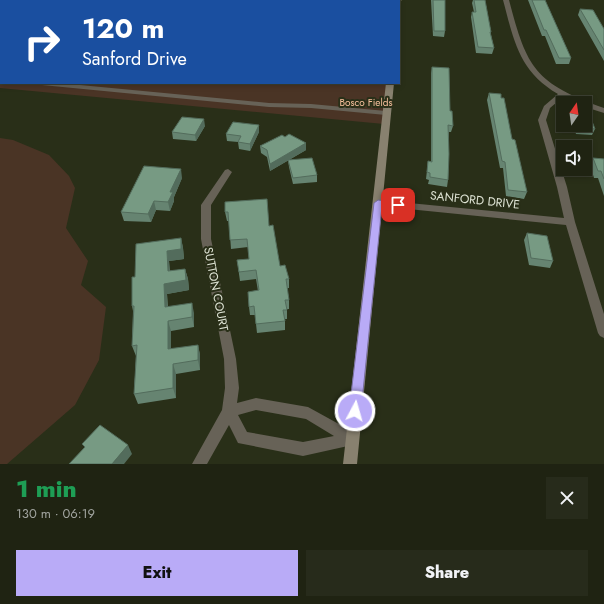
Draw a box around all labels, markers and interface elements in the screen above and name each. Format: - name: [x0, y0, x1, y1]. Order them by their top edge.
- text: 120 m: [82, 8, 165, 49]
- icon: right: [16, 16, 68, 68]
- text: Sanford Drive: [82, 46, 187, 72]
- park label: Bosco Fields: [339, 95, 393, 110]
- north arrow: [556, 96, 592, 132]
- map controls: [556, 96, 592, 176]
- button: sound: [556, 140, 592, 176]
- street label: SANFORD DRIVE: [429, 186, 521, 214]
- pin: [381, 188, 415, 222]
- icon: arrive: [387, 194, 409, 216]
- street label: SUTTON COURT: [199, 246, 233, 333]
- position arrow: [334, 390, 376, 432]
- text: 1 min: [16, 471, 77, 506]
- button: close: [546, 477, 588, 519]
- text: 130 m · 06:19: [16, 504, 95, 523]
- button: Exit: [16, 550, 298, 596]
- button: Share: [306, 550, 588, 596]

